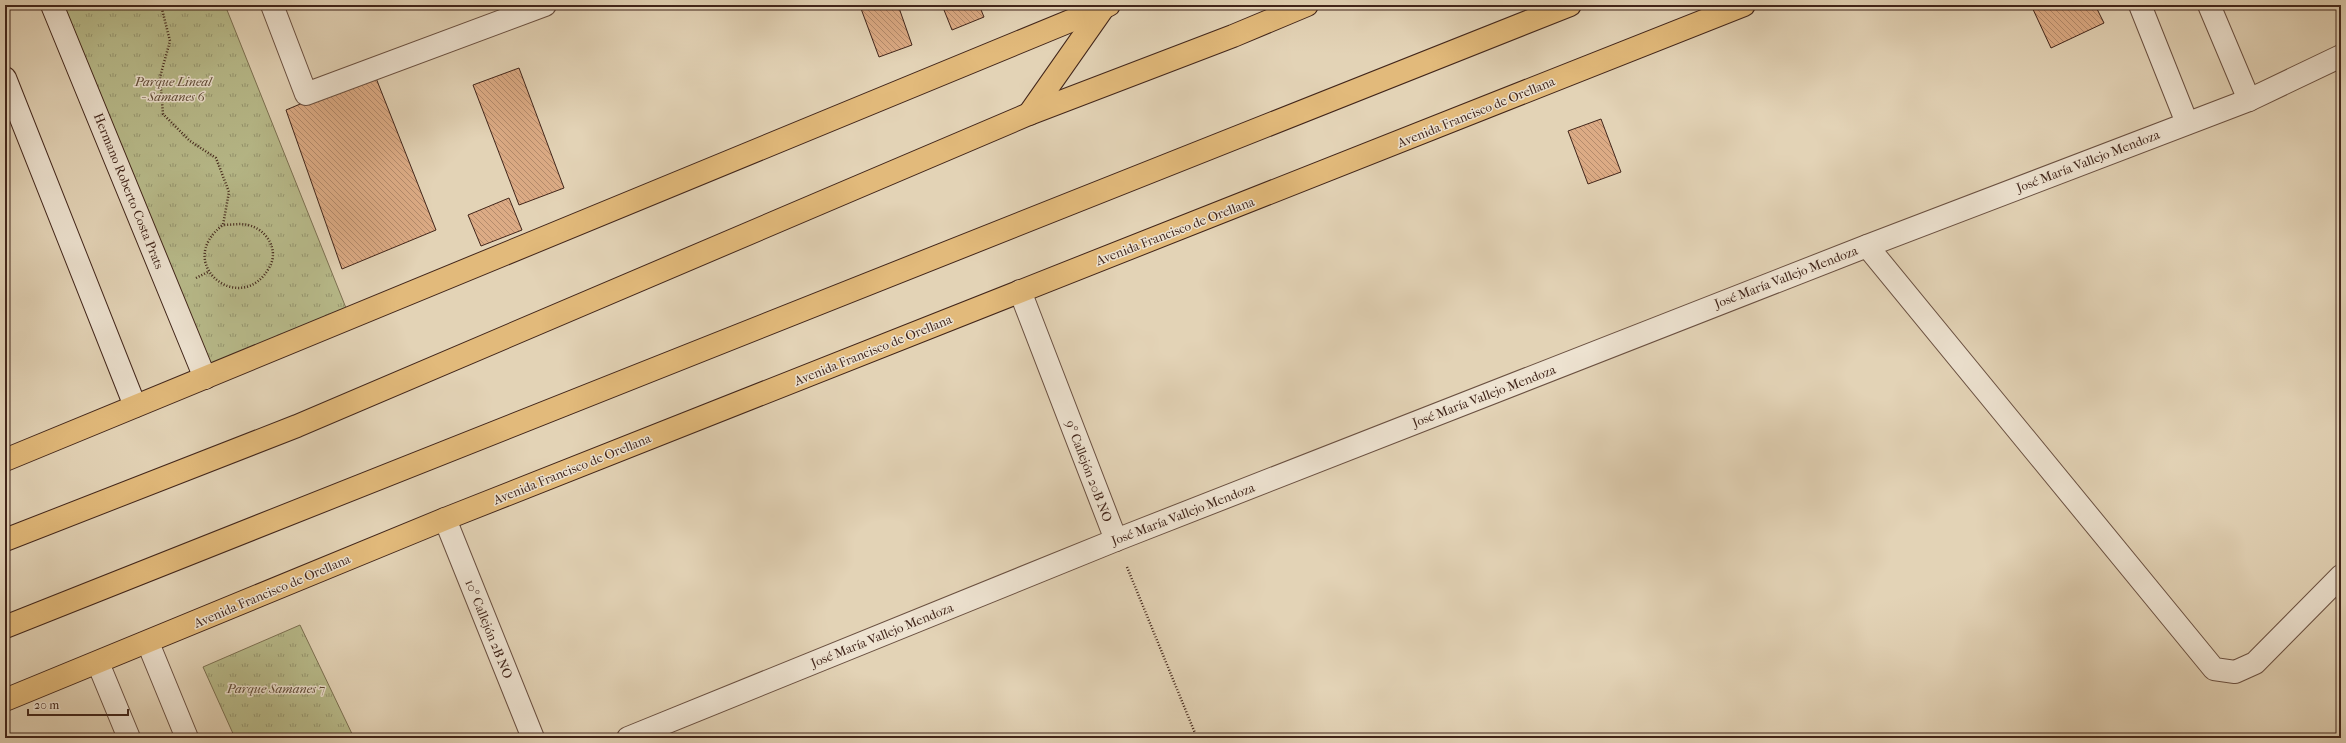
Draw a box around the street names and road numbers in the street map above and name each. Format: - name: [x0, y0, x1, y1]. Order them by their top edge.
- street label: Avenida Francisco de Orellana: [1394, 73, 1558, 151]
- street label: Hermano Roberto Costa Prats: [91, 111, 167, 271]
- street label: José María Vallejo Mendoza: [2013, 126, 2163, 196]
- street label: Avenida Francisco de Orellana: [1093, 193, 1257, 269]
- street label: José María Vallejo Mendoza: [1711, 242, 1861, 312]
- street label: Avenida Francisco de Orellana: [791, 311, 955, 389]
- street label: José María Vallejo Mendoza: [1409, 361, 1559, 431]
- street label: 9° Callejón 20B NO: [1063, 418, 1115, 524]
- street label: Avenida Francisco de Orellana: [490, 430, 654, 508]
- street label: José María Vallejo Mendoza: [1108, 479, 1258, 549]
- street label: Avenida Francisco de Orellana: [191, 551, 353, 631]
- street label: 10° Callejón 2B NO: [462, 577, 516, 681]
- street label: José María Vallejo Mendoza: [808, 599, 956, 671]

